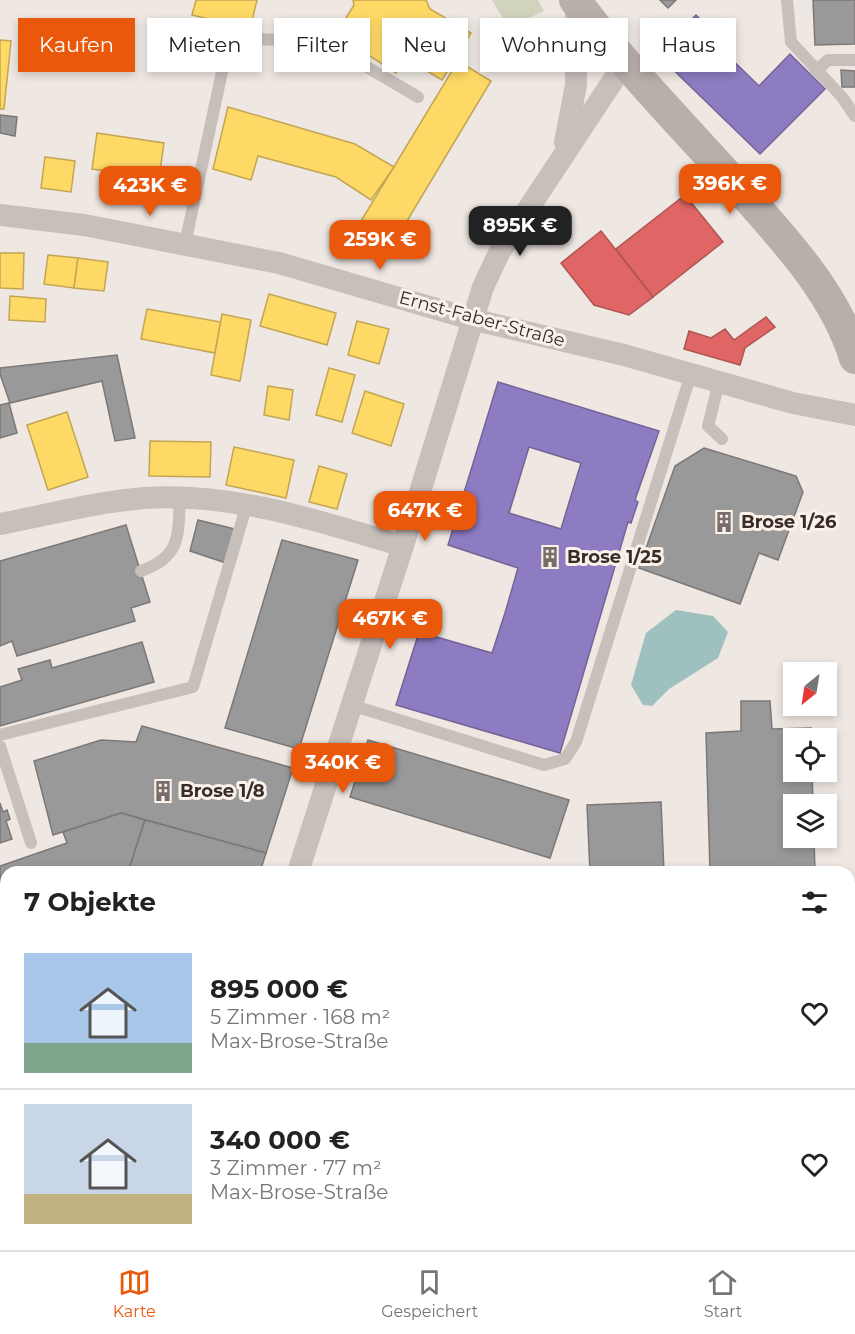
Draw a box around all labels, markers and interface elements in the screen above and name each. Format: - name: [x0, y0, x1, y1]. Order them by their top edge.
- chip: Kaufen: [18, 18, 135, 72]
- chip: Mieten: [147, 18, 262, 72]
- chip: Filter: [274, 18, 370, 72]
- chip: Neu: [382, 18, 468, 72]
- chip: Wohnung: [480, 18, 628, 72]
- chip: Haus: [640, 18, 736, 72]
- pin: 396K €: [681, 164, 779, 215]
- pin: 423K €: [101, 166, 199, 217]
- text: 396K €: [693, 171, 767, 195]
- text: 423K €: [113, 173, 187, 197]
- pin: 895K €: [471, 206, 569, 257]
- text: 895K €: [483, 213, 557, 237]
- pin: 259K €: [331, 220, 429, 271]
- text: 259K €: [343, 227, 417, 251]
- street label: Ernst-Faber-Straße: [397, 286, 567, 352]
- pin: 647K €: [376, 491, 474, 542]
- text: 647K €: [388, 498, 462, 522]
- building icon: Brose 1/26: [712, 510, 736, 534]
- place label: Brose 1/26: [741, 511, 837, 533]
- building icon: Brose 1/25: [538, 545, 562, 569]
- place label: Brose 1/25: [567, 546, 662, 568]
- pin: 467K €: [341, 599, 439, 650]
- text: 467K €: [352, 606, 428, 630]
- north arrow: [783, 662, 837, 716]
- map controls: [783, 662, 837, 848]
- button: locate: [783, 728, 837, 782]
- pin: 340K €: [294, 743, 392, 794]
- text: 340K €: [305, 750, 381, 774]
- building icon: Brose 1/8: [151, 779, 175, 803]
- place label: Brose 1/8: [180, 780, 265, 802]
- button: layers: [783, 794, 837, 848]
- text: 7 Objekte: [24, 886, 156, 918]
- icon: filters: [798, 886, 831, 919]
- text: 895 000 €: [210, 973, 348, 1005]
- icon: home: [72, 977, 144, 1049]
- icon: heart: [798, 997, 831, 1030]
- text: 5 Zimmer · 168 m²: [210, 1005, 390, 1029]
- text: Max-Brose-Straße: [210, 1029, 388, 1053]
- text: 340 000 €: [210, 1124, 350, 1156]
- icon: home: [72, 1128, 144, 1200]
- icon: heart: [798, 1148, 831, 1181]
- text: 3 Zimmer · 77 m²: [210, 1156, 382, 1180]
- text: Max-Brose-Straße: [210, 1180, 388, 1204]
- tab: Karte: [113, 1266, 156, 1321]
- tab: Gespeichert: [381, 1266, 478, 1321]
- tab: Start: [704, 1266, 742, 1321]

